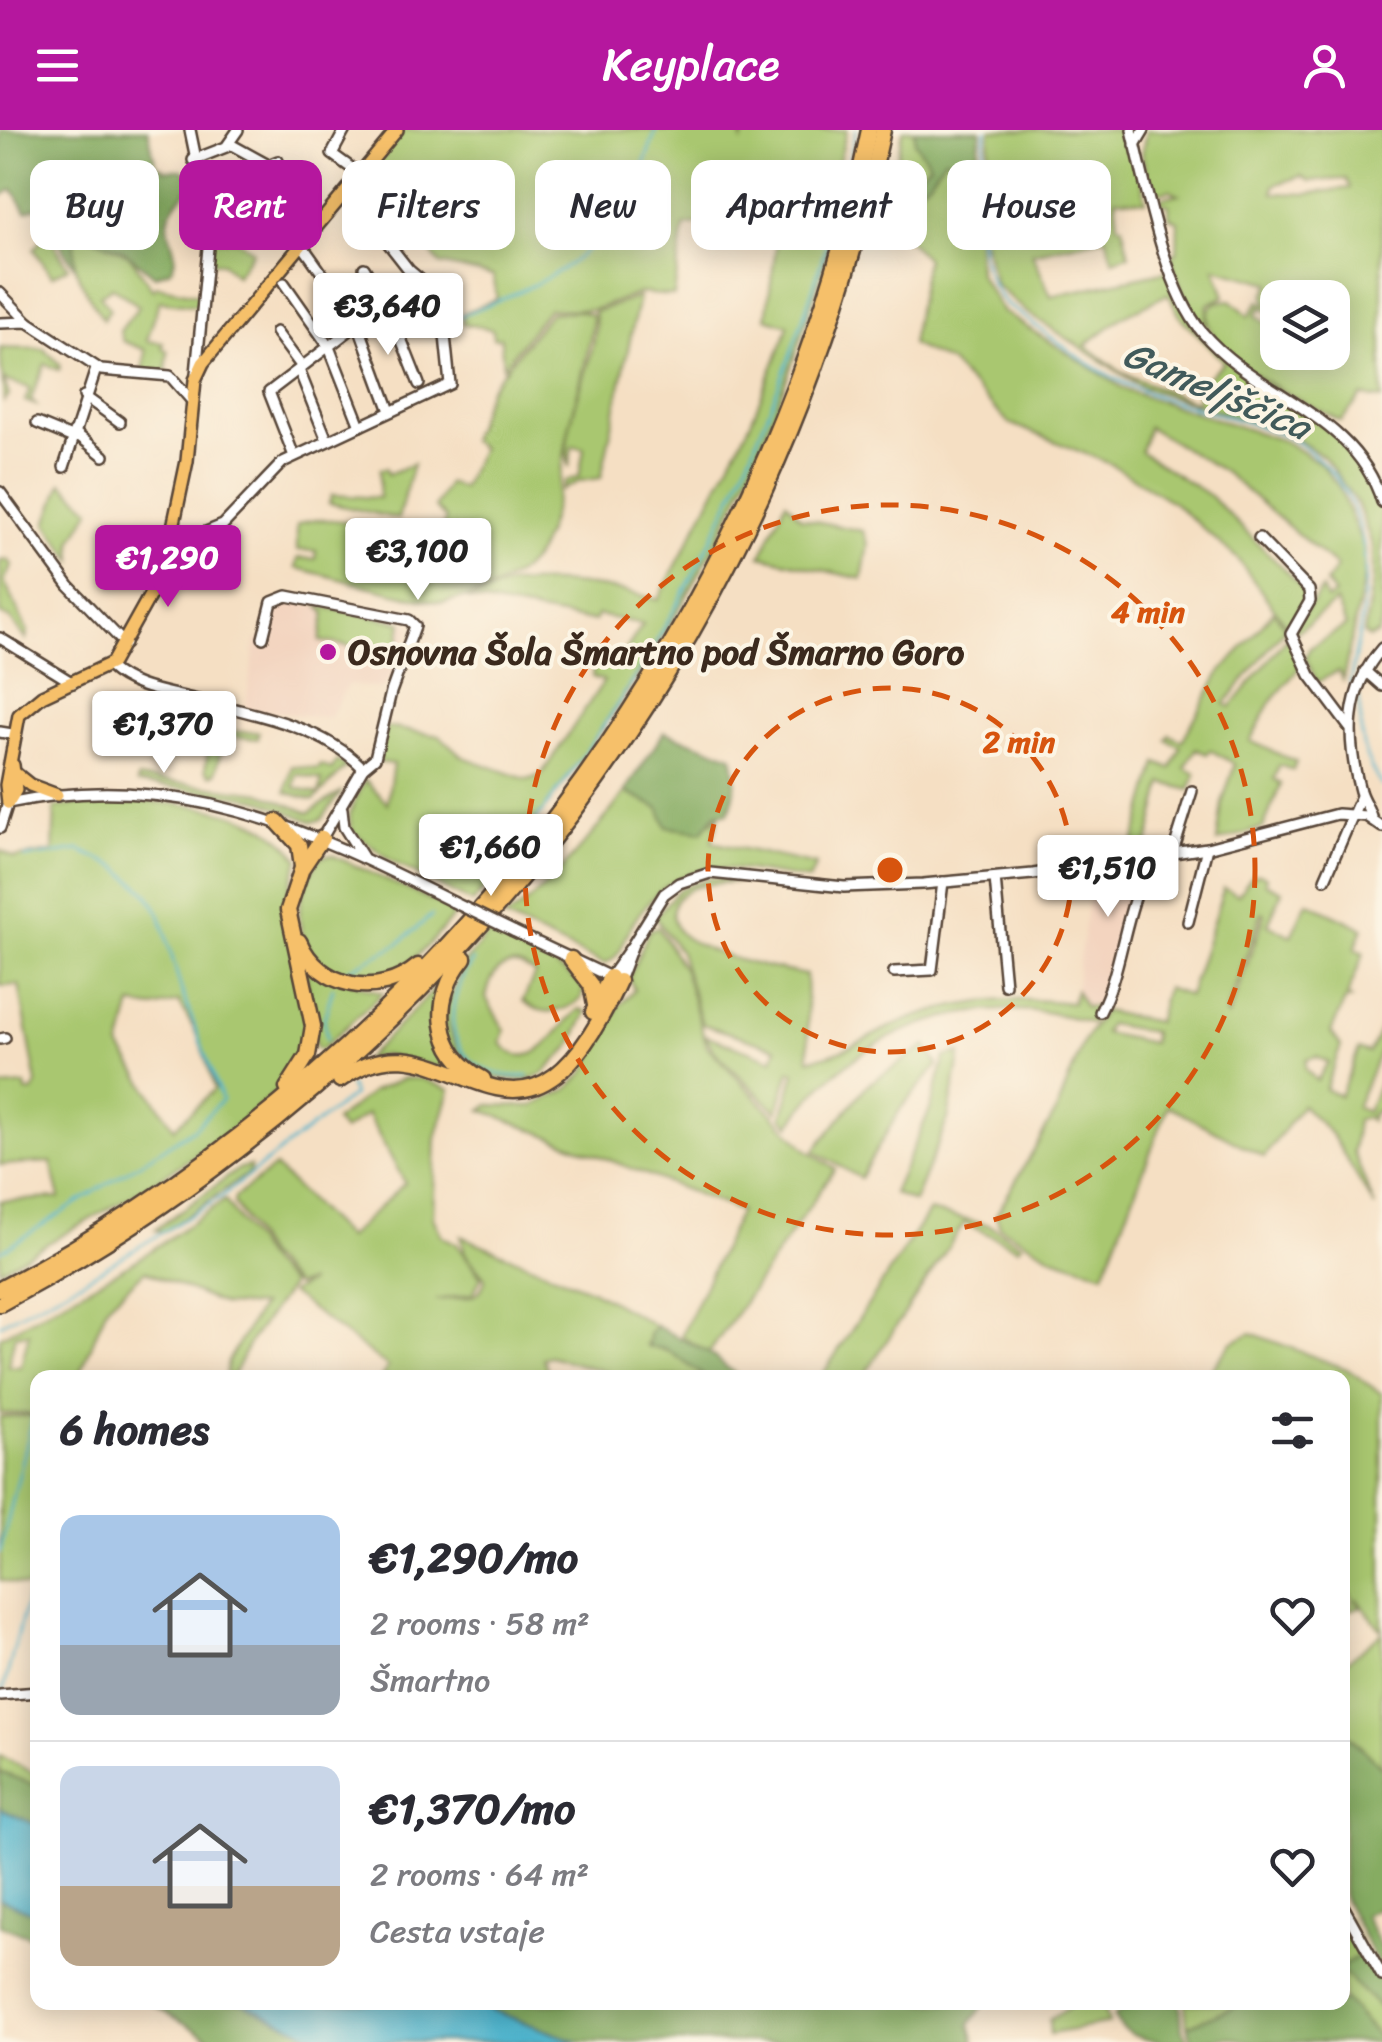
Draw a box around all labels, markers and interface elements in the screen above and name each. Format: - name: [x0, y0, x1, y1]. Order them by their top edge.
- text: Keyplace: [602, 25, 780, 105]
- icon: menu: [30, 38, 85, 93]
- icon: person: [1297, 38, 1352, 93]
- chip: Buy: [30, 160, 159, 250]
- chip: Rent: [179, 160, 322, 250]
- chip: Filters: [342, 160, 515, 250]
- chip: New: [535, 160, 671, 250]
- chip: Apartment: [691, 160, 927, 250]
- chip: House: [947, 160, 1111, 250]
- pin: €3,640: [307, 273, 469, 358]
- text: €3,640: [335, 277, 441, 334]
- map controls: [1260, 280, 1350, 370]
- button: layers: [1260, 280, 1350, 370]
- water label: Gameljščica: [1112, 321, 1324, 461]
- pin: €3,100: [337, 518, 499, 603]
- text: €3,100: [367, 522, 469, 579]
- pin: €1,290: [87, 525, 249, 610]
- text: €1,290: [117, 529, 219, 586]
- text: 4 min: [1111, 585, 1186, 639]
- place label: Osnovna Šola Šmartno pod Šmarno Goro: [348, 621, 965, 683]
- marker: Osnovna Šola Šmartno pod Šmarno Goro: [317, 641, 339, 663]
- pin: €1,370: [83, 691, 245, 776]
- text: €1,370: [114, 695, 214, 752]
- text: 2 min: [983, 715, 1056, 769]
- pin: €1,660: [410, 814, 572, 899]
- text: €1,660: [441, 818, 541, 875]
- pin: €1,510: [1027, 835, 1189, 920]
- text: €1,510: [1059, 839, 1157, 896]
- centre of rings: [872, 852, 908, 888]
- text: 6 homes: [60, 1393, 209, 1467]
- icon: filters: [1265, 1403, 1320, 1458]
- text: €1,290/mo: [370, 1521, 578, 1595]
- icon: home: [140, 1555, 260, 1675]
- icon: heart: [1265, 1588, 1320, 1643]
- text: 2 rooms · 58 m²: [370, 1595, 590, 1652]
- text: Šmartno: [370, 1652, 490, 1709]
- text: €1,370/mo: [370, 1772, 575, 1846]
- icon: home: [140, 1806, 260, 1926]
- icon: heart: [1265, 1839, 1320, 1894]
- text: 2 rooms · 64 m²: [370, 1846, 589, 1903]
- text: Cesta vstaje: [370, 1903, 545, 1960]

